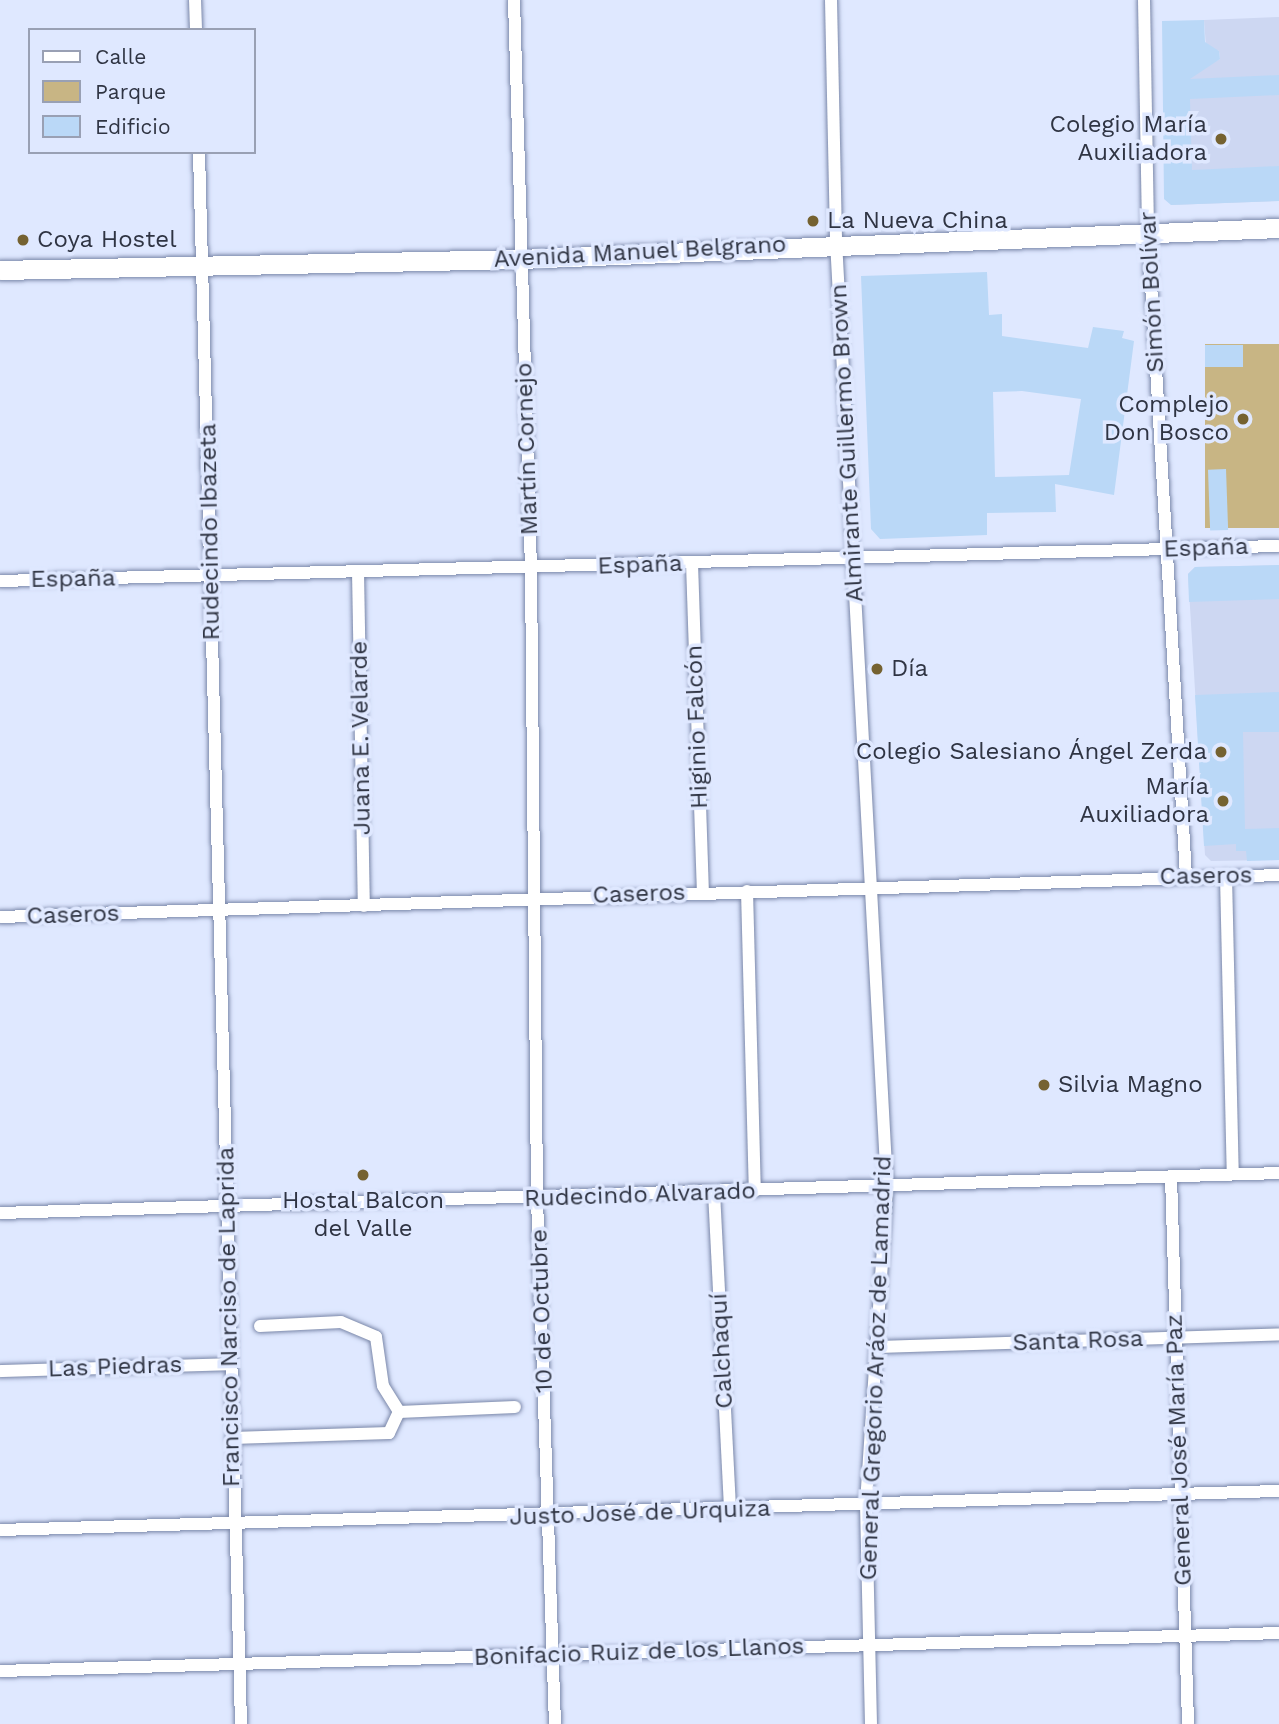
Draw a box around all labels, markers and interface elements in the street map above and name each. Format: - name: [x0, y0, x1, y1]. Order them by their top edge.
- legend: [28, 28, 256, 154]
- text: Calle: [95, 44, 146, 69]
- text: Parque: [95, 79, 166, 104]
- place label: Colegio María Auxiliadora: [1050, 111, 1207, 167]
- text: Edificio: [95, 114, 171, 139]
- marker: Colegio María Auxiliadora: [1213, 131, 1229, 147]
- place label: La Nueva China: [827, 207, 1009, 235]
- street label: Simón Bolívar: [1133, 211, 1171, 373]
- marker: La Nueva China: [805, 213, 821, 229]
- place label: Coya Hostel: [37, 226, 177, 254]
- street label: Avenida Manuel Belgrano: [492, 230, 788, 274]
- marker: Coya Hostel: [15, 232, 31, 248]
- street label: Almirante Guillermo Brown: [824, 283, 870, 603]
- street label: Martín Cornejo: [510, 362, 544, 536]
- place label: Complejo Don Bosco: [1104, 391, 1229, 447]
- marker: Complejo Don Bosco: [1235, 411, 1251, 427]
- street label: Rudecindo Ibazeta: [194, 423, 226, 641]
- street label: España: [1163, 532, 1249, 564]
- street label: España: [597, 549, 683, 581]
- street label: España: [30, 564, 116, 594]
- street label: Juana E. Velarde: [345, 640, 377, 836]
- street label: Higinio Falcón: [680, 645, 714, 809]
- place label: Día: [891, 655, 928, 683]
- marker: Día: [869, 661, 885, 677]
- place label: Colegio Salesiano Ángel Zerda: [854, 738, 1207, 766]
- marker: Colegio Salesiano Ángel Zerda: [1213, 744, 1229, 760]
- place label: María Auxiliadora: [1080, 773, 1209, 829]
- marker: María Auxiliadora: [1215, 793, 1231, 809]
- street label: Caseros: [1159, 861, 1253, 891]
- street label: Caseros: [592, 878, 686, 910]
- street label: Caseros: [26, 899, 120, 931]
- place label: Silvia Magno: [1058, 1071, 1203, 1099]
- marker: Silvia Magno: [1036, 1077, 1052, 1093]
- street label: Francisco Narciso de Laprida: [212, 1147, 246, 1487]
- street label: General Gregorio Aráoz de Lamadrid: [854, 1154, 898, 1582]
- marker: Hostal Balcon del Valle: [355, 1167, 371, 1183]
- street label: Rudecindo Alvarado: [523, 1177, 757, 1213]
- place label: Hostal Balcon del Valle: [282, 1187, 444, 1243]
- street label: 10 de Octubre: [525, 1228, 559, 1394]
- street label: Calchaquí: [705, 1293, 739, 1409]
- street label: General José María Paz: [1160, 1313, 1198, 1587]
- street label: Santa Rosa: [1012, 1324, 1144, 1358]
- street label: Las Piedras: [47, 1350, 183, 1384]
- street label: Justo José de Urquiza: [509, 1494, 771, 1532]
- street label: Bonifacio Ruiz de los Llanos: [473, 1632, 805, 1672]

